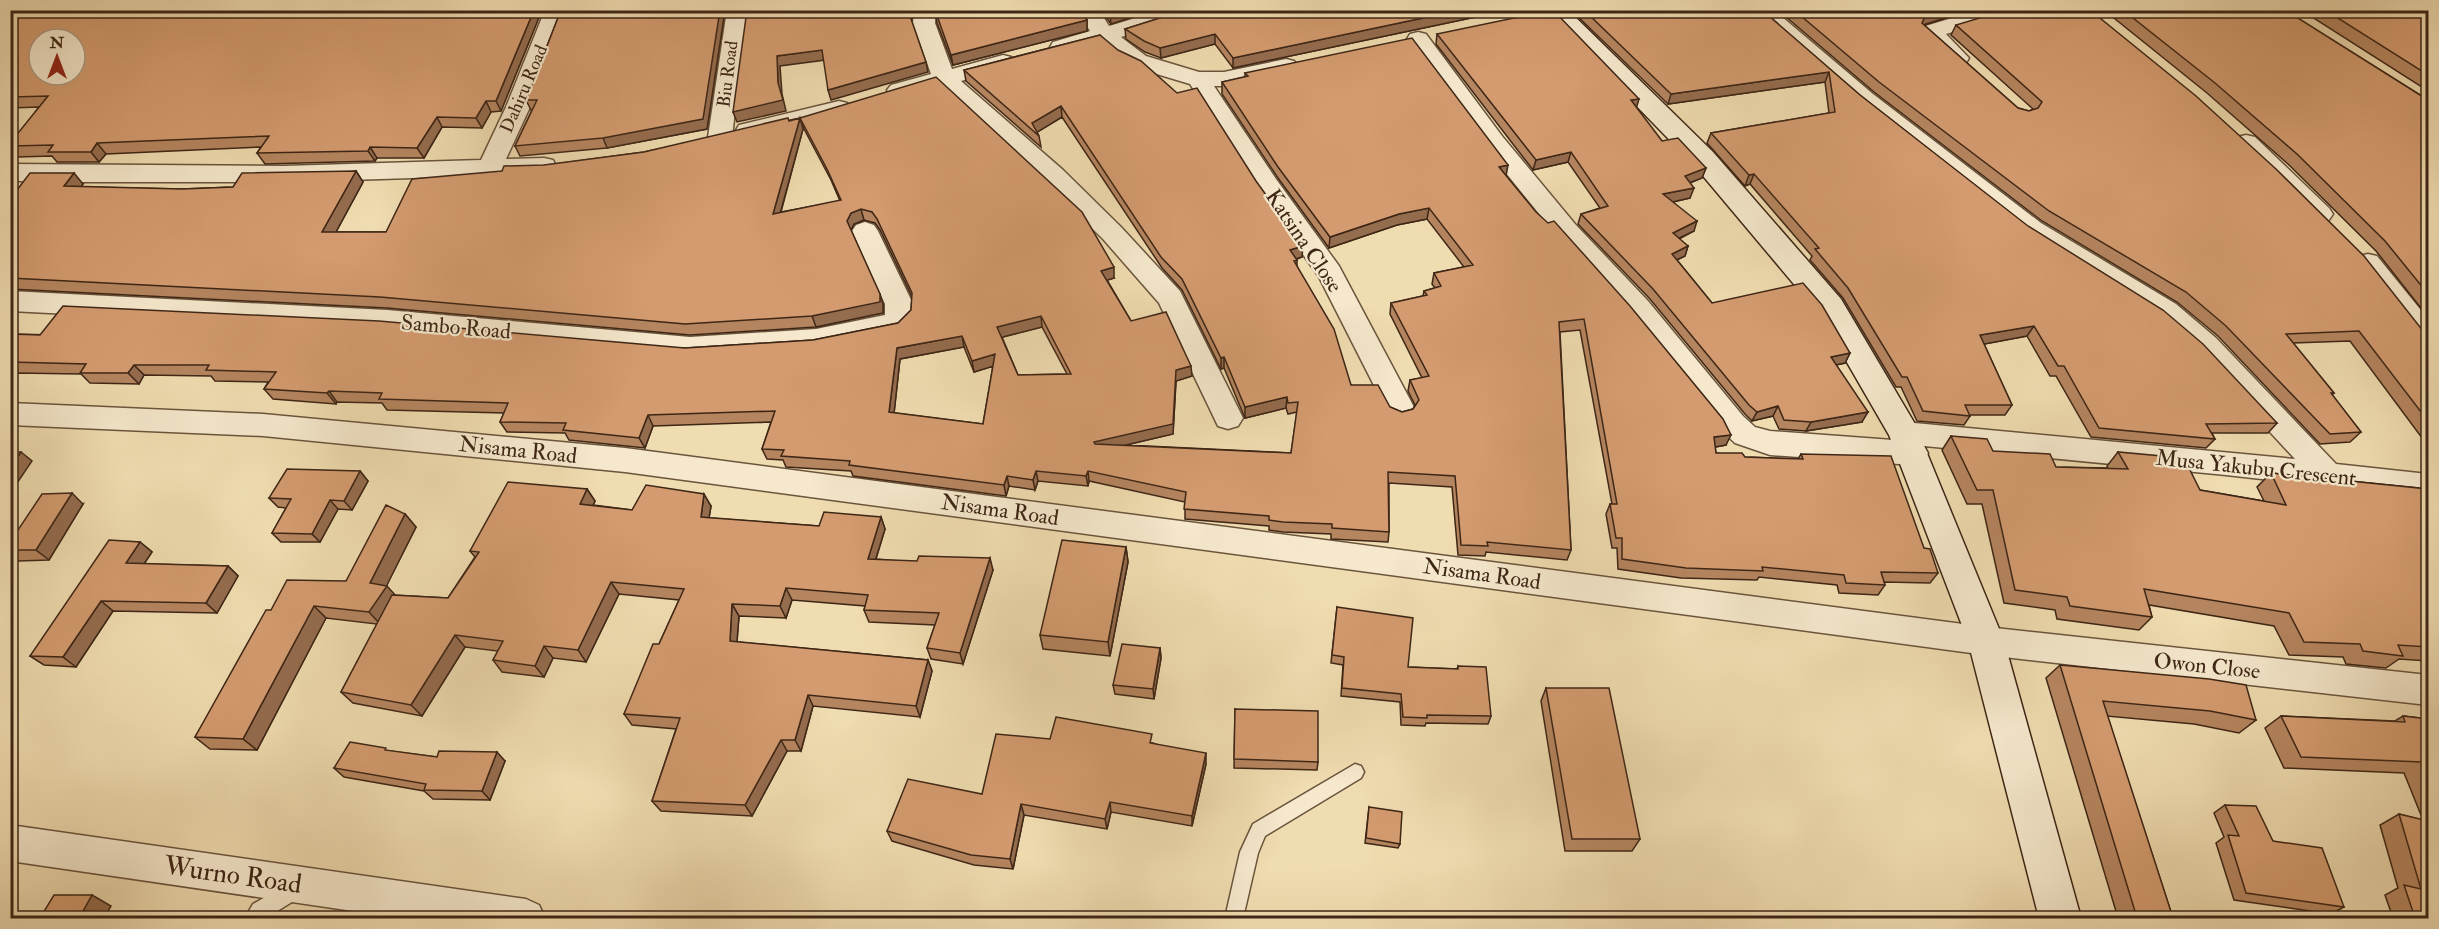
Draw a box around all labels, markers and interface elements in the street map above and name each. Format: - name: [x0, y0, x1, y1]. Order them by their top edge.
- north arrow: [27, 27, 87, 87]
- text: N: [49, 33, 65, 53]
- street label: Biu Road: [712, 39, 744, 109]
- street label: Dahiru Road: [495, 41, 553, 137]
- street label: Katsina Close: [1259, 184, 1349, 298]
- street label: Sambo Road: [400, 308, 512, 346]
- street label: Nisama Road: [458, 430, 579, 470]
- street label: Musa Yakubu Crescent: [2154, 444, 2358, 492]
- street label: Nisama Road: [939, 488, 1061, 532]
- street label: Nisama Road: [1421, 552, 1543, 596]
- street label: Owon Close: [2152, 646, 2262, 686]
- street label: Wurno Road: [161, 849, 304, 901]

